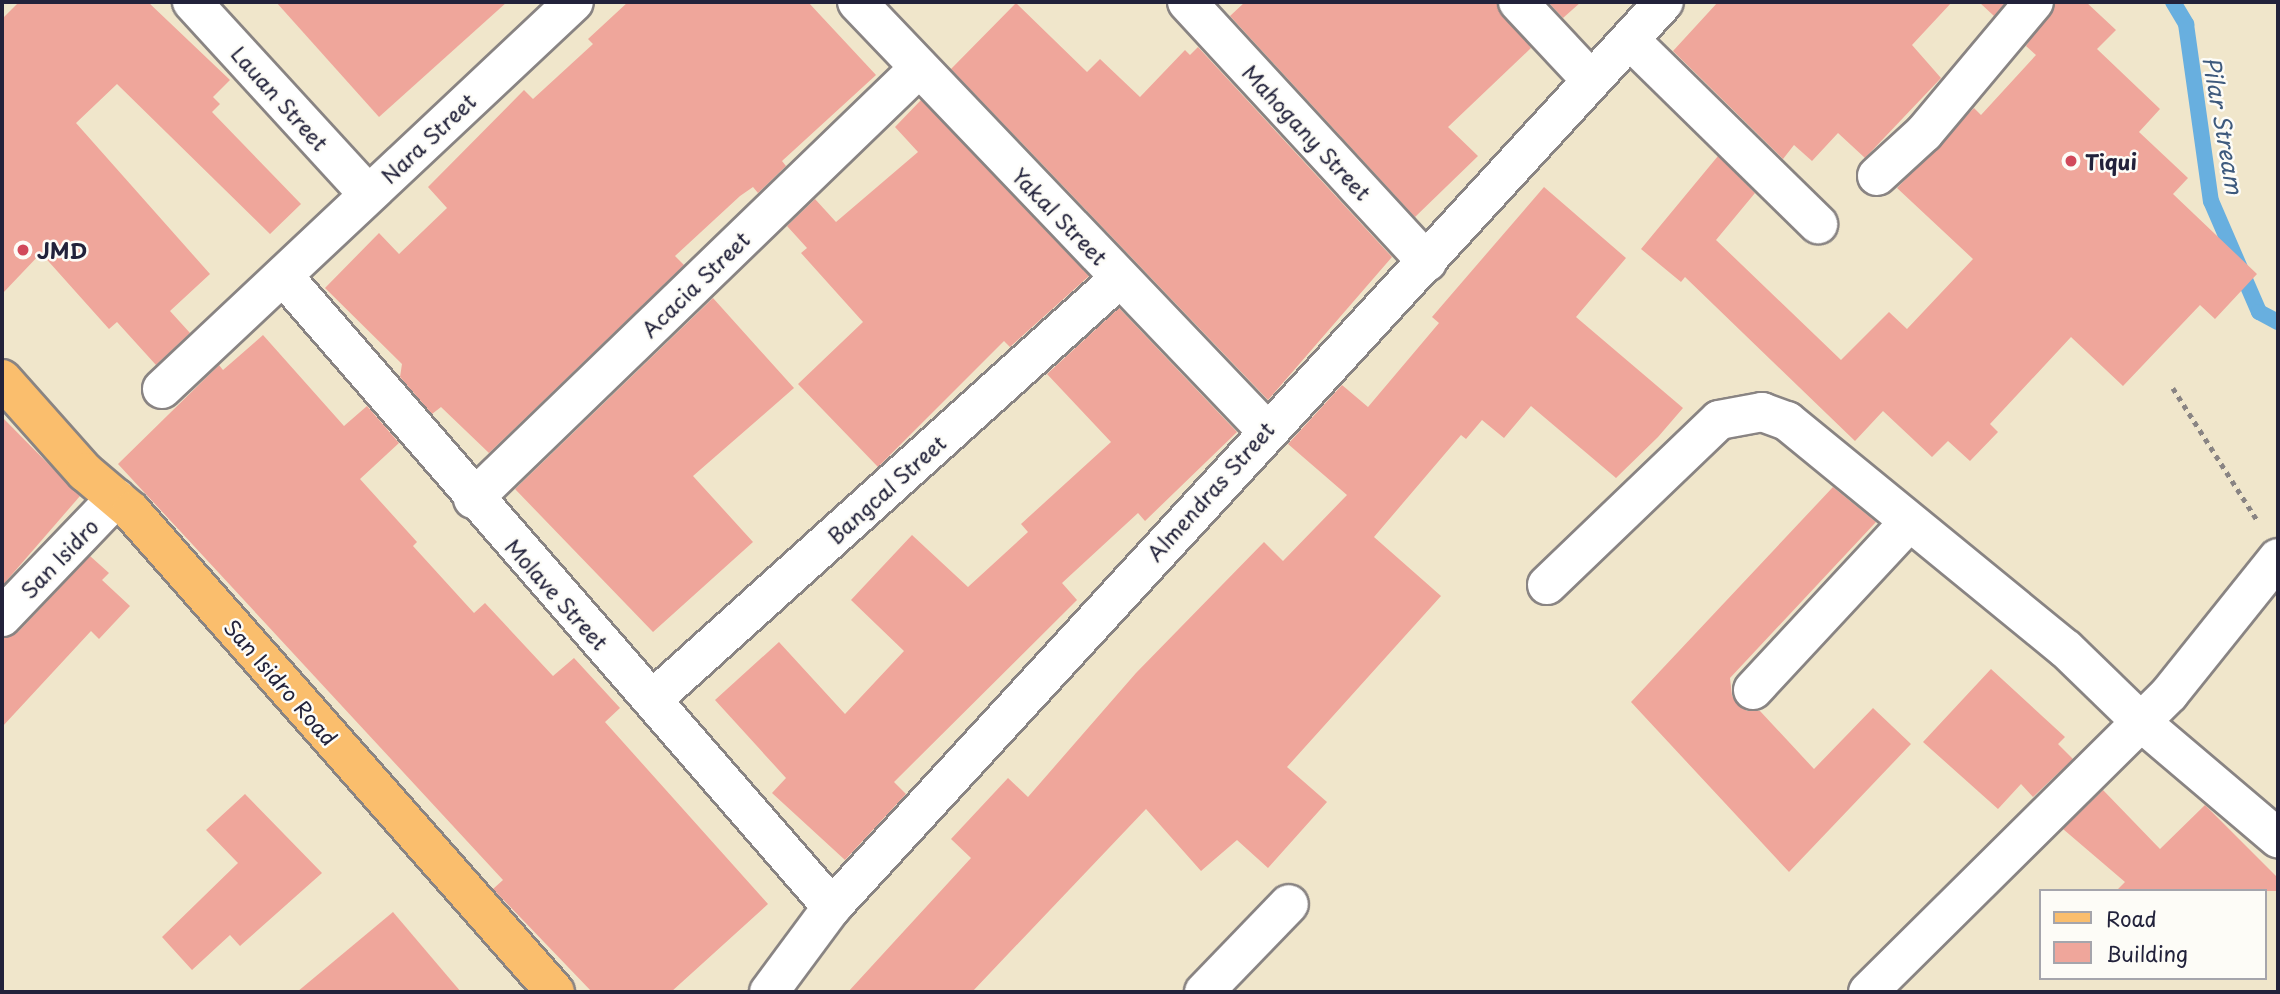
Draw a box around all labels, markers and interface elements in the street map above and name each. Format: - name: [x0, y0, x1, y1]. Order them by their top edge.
- street label: Lauan Street: [226, 41, 334, 155]
- water label: Pilar Stream: [2197, 53, 2249, 197]
- street label: Mahogany Street: [1238, 59, 1376, 205]
- street label: Nara Street: [375, 88, 481, 188]
- place label: Tiqui: [2085, 148, 2137, 174]
- marker: Tiqui: [2063, 153, 2079, 169]
- street label: Yakal Street: [1008, 162, 1112, 270]
- street label: Acacia Street: [636, 226, 754, 342]
- place label: JMD: [37, 237, 87, 263]
- marker: JMD: [15, 242, 31, 258]
- street label: Almendras Street: [1141, 416, 1279, 566]
- street label: Bangcal Street: [821, 429, 951, 549]
- street label: San Isidro: [15, 513, 103, 603]
- street label: Molave Street: [501, 533, 613, 655]
- street label: San Isidro Road: [220, 614, 342, 750]
- legend: [2038, 889, 2266, 980]
- text: Road: [2106, 902, 2157, 934]
- text: Building: [2106, 937, 2188, 969]

